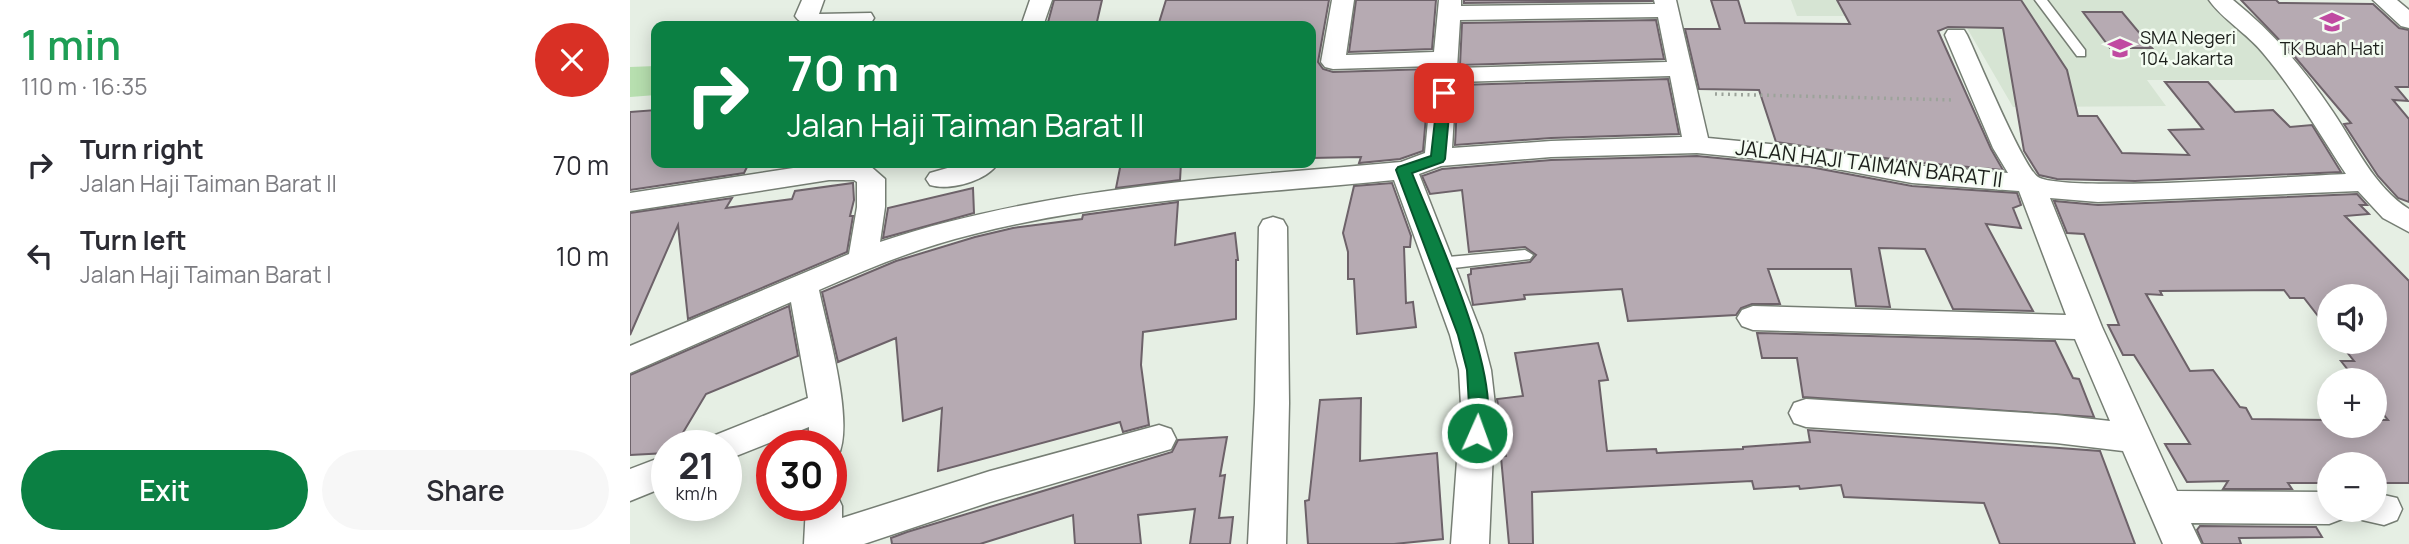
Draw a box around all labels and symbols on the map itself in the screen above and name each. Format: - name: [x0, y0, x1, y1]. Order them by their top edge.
- school or university icon: TK Buah Hati: [2318, 8, 2346, 36]
- place label: SMA Negeri 104 Jakarta: [2140, 25, 2236, 70]
- school or university icon: SMA Negeri 104 Jakarta: [2106, 34, 2134, 62]
- place label: TK Buah Hati: [2280, 36, 2384, 60]
- pin: [1414, 63, 1474, 123]
- street label: JALAN HAJI TAIMAN BARAT II: [1734, 133, 2004, 193]
- position arrow: [1440, 396, 1514, 470]
- speed limit sign: 30: [756, 430, 847, 521]

